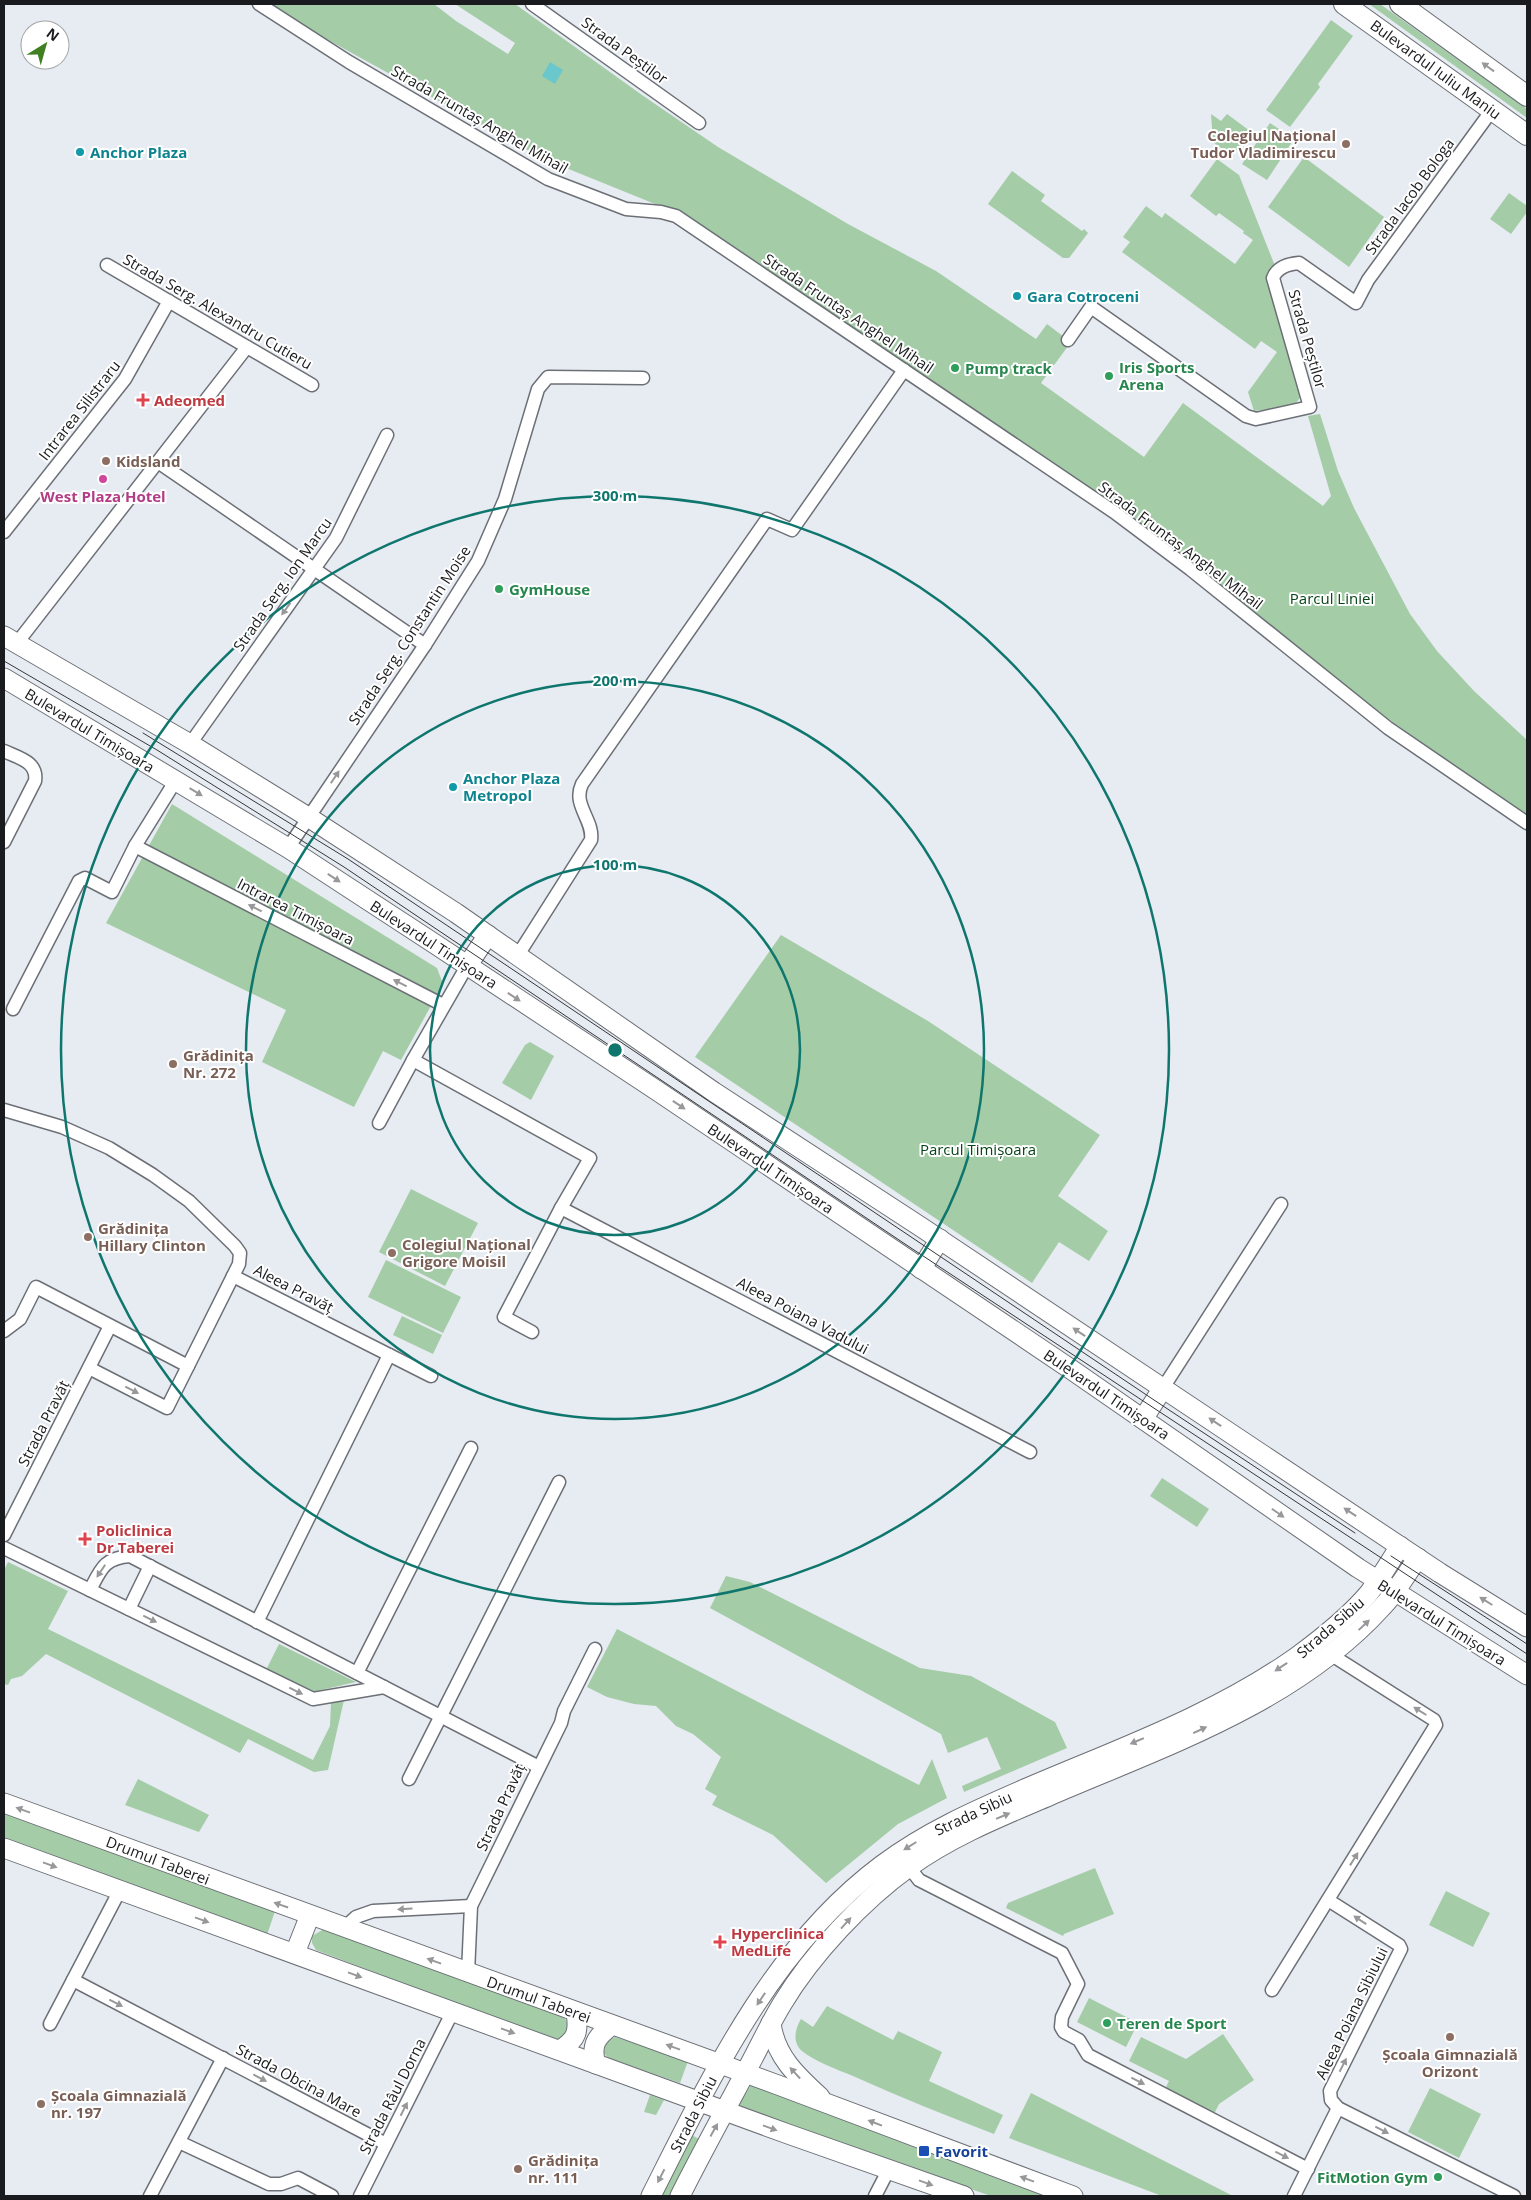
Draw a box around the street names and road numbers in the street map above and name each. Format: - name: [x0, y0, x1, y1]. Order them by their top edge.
- street label: Strada Peștilor: [578, 12, 672, 88]
- street label: Bulevardul Iuliu Maniu: [1367, 15, 1505, 123]
- street label: Strada Fruntaș Anghel Mihail: [388, 60, 572, 178]
- street label: Strada Iacob Bologa: [1360, 134, 1458, 258]
- street label: Strada Serg. Alexandru Cutieru: [120, 249, 316, 373]
- street label: Strada Fruntaș Anghel Mihail: [760, 249, 938, 377]
- street label: Strada Peștilor: [1284, 287, 1332, 391]
- street label: Intrarea Silistraru: [34, 356, 124, 464]
- street label: Strada Fruntaș Anghel Mihail: [1095, 477, 1267, 613]
- street label: Strada Serg. Ion Marcu: [228, 513, 336, 655]
- street label: Strada Serg. Constantin Moise: [343, 541, 475, 729]
- street label: Bulevardul Timișoara: [21, 683, 159, 777]
- street label: Intrarea Timișoara: [234, 873, 358, 949]
- street label: Bulevardul Timișoara: [367, 895, 501, 993]
- street label: Bulevardul Timișoara: [704, 1118, 838, 1218]
- street label: Aleea Pravăț: [251, 1259, 337, 1317]
- street label: Aleea Poiana Vadului: [734, 1272, 872, 1358]
- street label: Bulevardul Timișoara: [1040, 1344, 1174, 1444]
- street label: Strada Pravăț: [13, 1377, 73, 1469]
- street label: Bulevardul Timișoara: [1374, 1574, 1510, 1670]
- street label: Strada Sibiu: [1292, 1592, 1368, 1662]
- street label: Strada Pravăț: [471, 1760, 529, 1854]
- street label: Strada Sibiu: [931, 1786, 1015, 1840]
- street label: Drumul Taberei: [103, 1831, 213, 1889]
- street label: Aleea Poiana Sibiului: [1310, 1943, 1392, 2083]
- street label: Drumul Taberei: [484, 1971, 594, 2027]
- street label: Strada Râul Dorna: [354, 2035, 430, 2157]
- street label: Strada Obcina Mare: [233, 2039, 365, 2121]
- street label: Strada Sibiu: [665, 2072, 721, 2156]

